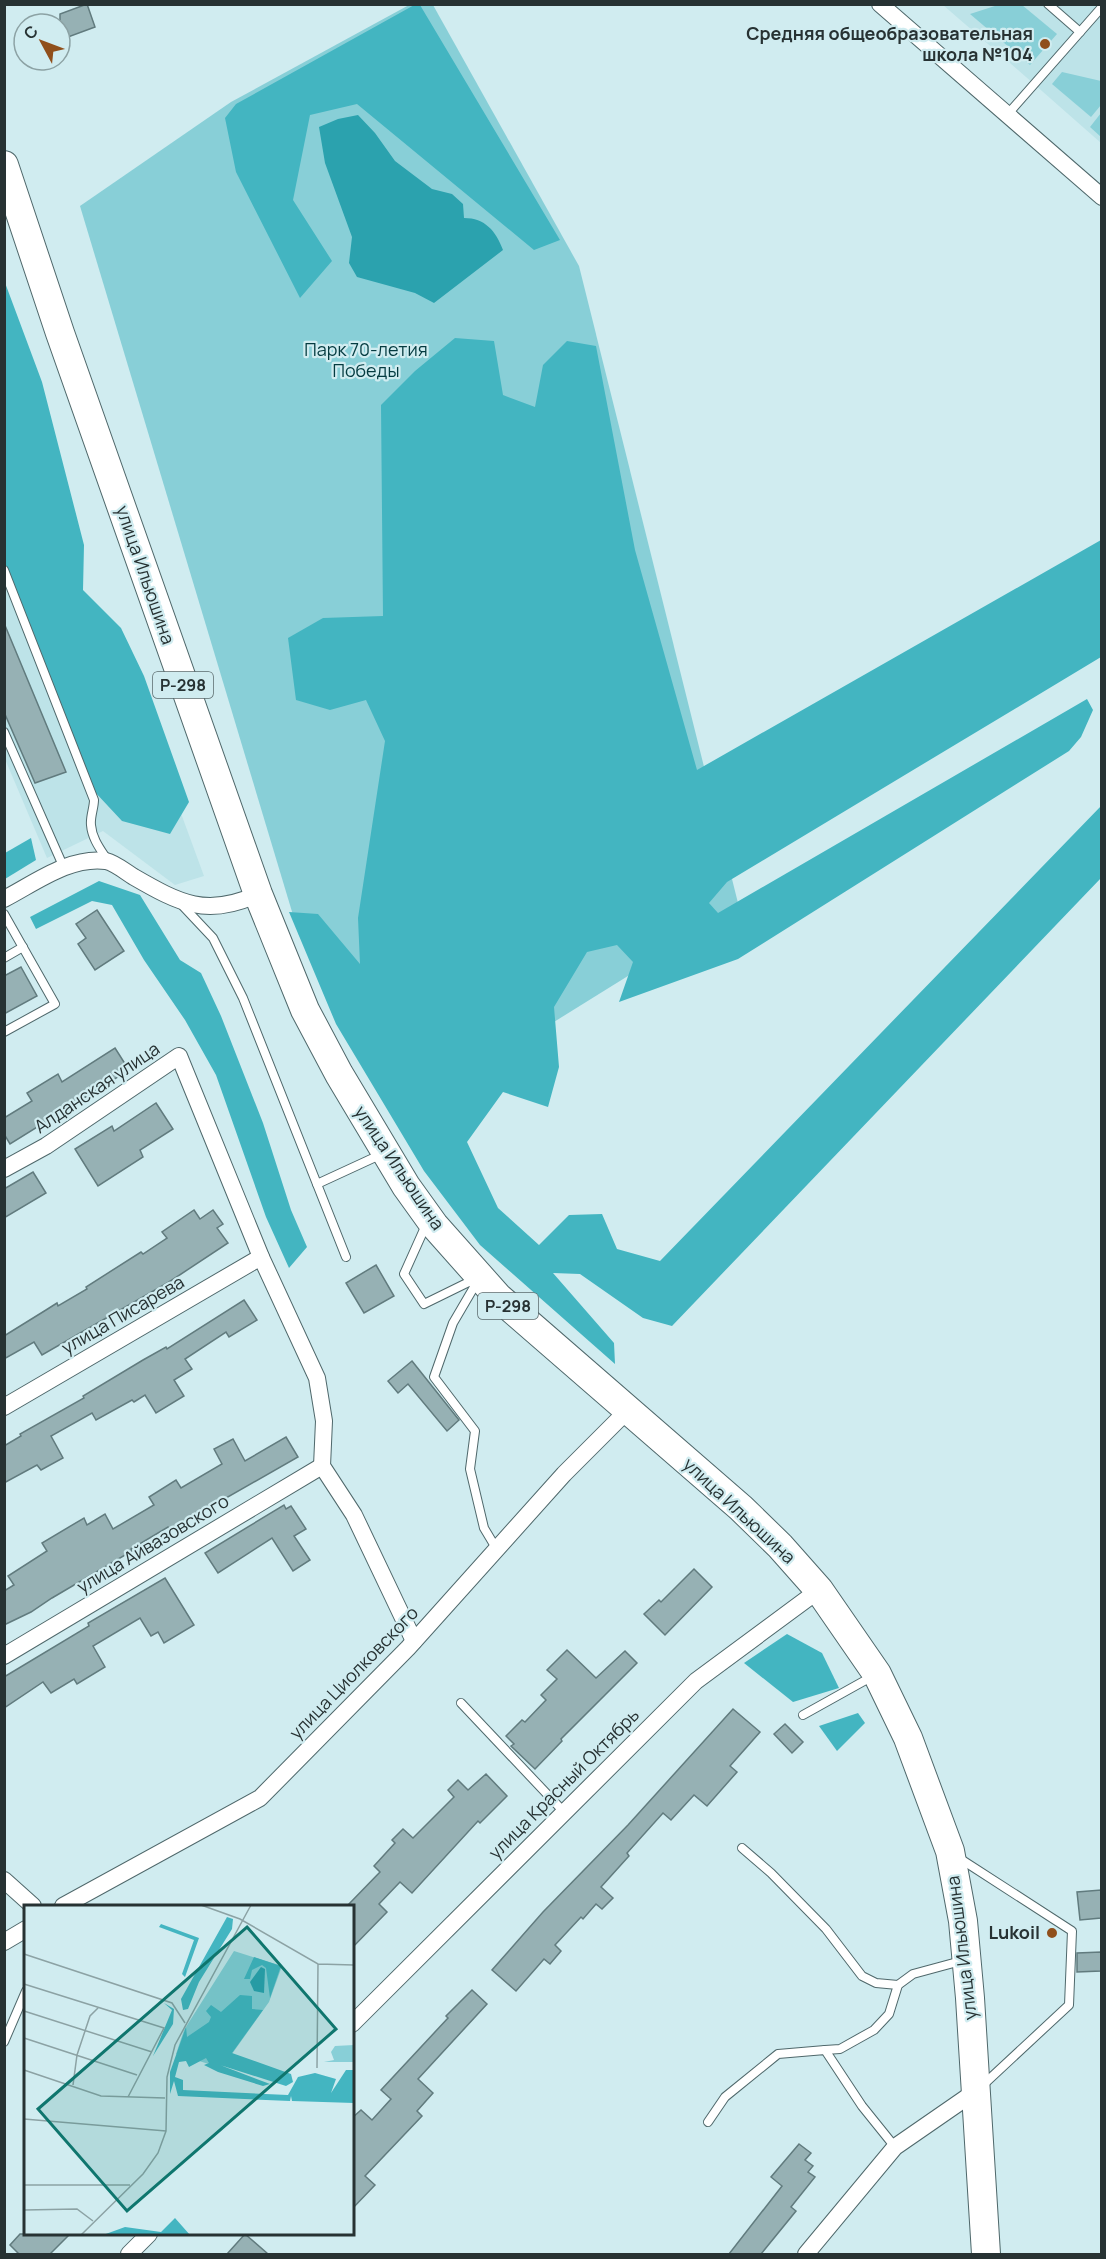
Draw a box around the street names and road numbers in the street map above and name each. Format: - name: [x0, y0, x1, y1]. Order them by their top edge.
- street label: улица Ильюшина: [111, 502, 181, 647]
- road number: Р-298: [153, 672, 213, 698]
- street label: Алданская улица: [29, 1036, 164, 1138]
- street label: улица Ильюшина: [349, 1101, 450, 1234]
- street label: улица Писарева: [57, 1269, 188, 1359]
- road number: Р-298: [478, 1293, 538, 1319]
- street label: улица Ильюшина: [678, 1452, 801, 1569]
- street label: улица Айвазовского: [72, 1488, 233, 1598]
- street label: улица Циолковского: [284, 1601, 423, 1744]
- street label: улица Красный Октябрь: [483, 1703, 644, 1864]
- street label: улица Ильюшина: [940, 1875, 982, 2022]

